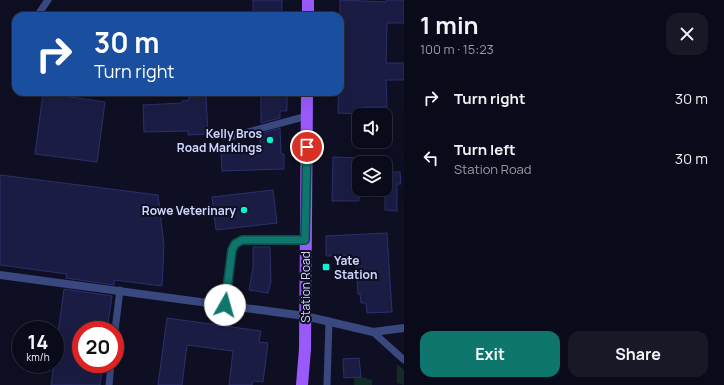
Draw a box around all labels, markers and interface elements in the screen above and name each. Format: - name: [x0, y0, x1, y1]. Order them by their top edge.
- text: 1 min: [420, 8, 479, 41]
- button: close: [666, 13, 708, 55]
- text: 30 m: [94, 23, 159, 61]
- icon: right: [28, 28, 80, 80]
- text: 100 m · 15:23: [420, 40, 494, 58]
- text: Turn right: [94, 59, 175, 83]
- icon: right: [420, 87, 442, 109]
- text: Turn right: [454, 88, 525, 109]
- text: 30 m: [675, 88, 708, 109]
- map controls: [352, 108, 392, 196]
- button: sound: [352, 108, 392, 148]
- place label: Kelly Bros Road Markings: [177, 125, 263, 156]
- pin: [290, 130, 324, 164]
- marker: Kelly Bros Road Markings: [265, 135, 275, 145]
- icon: arrive: [296, 136, 318, 158]
- text: Turn left: [454, 139, 516, 160]
- icon: left: [420, 147, 442, 169]
- text: 30 m: [675, 148, 708, 169]
- button: layers: [352, 156, 392, 196]
- text: Station Road: [454, 160, 532, 178]
- place label: Rowe Veterinary: [142, 202, 236, 219]
- marker: Rowe Veterinary: [239, 205, 249, 215]
- street label: Station Road: [297, 251, 314, 323]
- place label: Yate Station: [334, 252, 377, 283]
- marker: Yate Station: [321, 262, 331, 272]
- position arrow: [204, 284, 246, 326]
- speed limit sign: 20: [72, 321, 124, 373]
- text: 14: [28, 328, 48, 355]
- button: Exit: [420, 331, 560, 377]
- button: Share: [568, 331, 708, 377]
- text: km/h: [26, 350, 50, 364]

